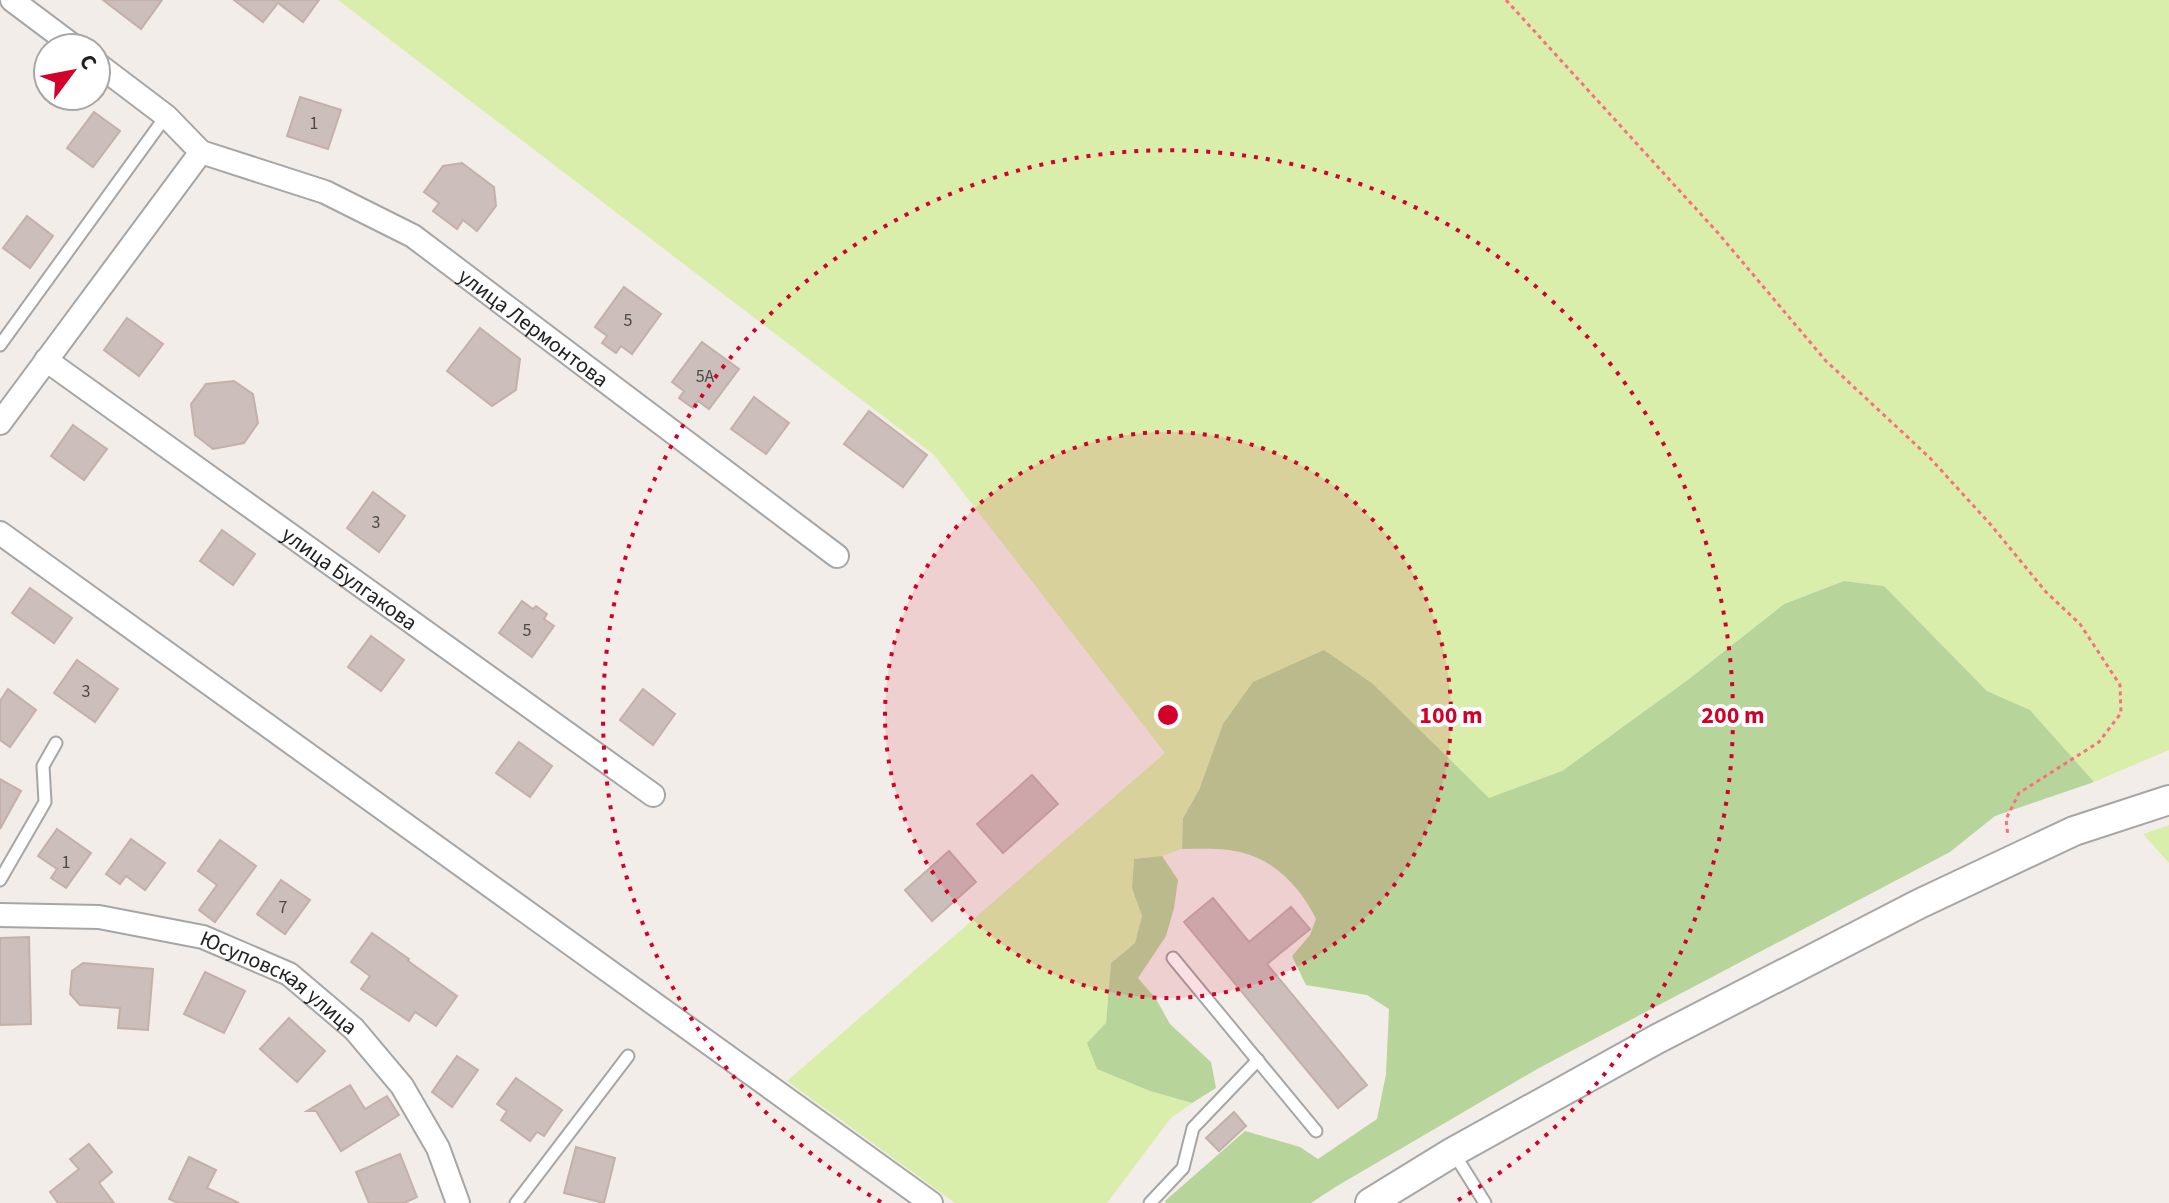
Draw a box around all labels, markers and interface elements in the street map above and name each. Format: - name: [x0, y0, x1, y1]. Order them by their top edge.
- north arrow: [32, 32, 112, 112]
- text: С: [71, 48, 105, 76]
- house number: 1: [310, 111, 318, 136]
- street label: улица Лермонтова: [451, 261, 615, 395]
- house number: 5: [624, 308, 633, 333]
- house number: 5А: [696, 364, 715, 389]
- house number: 3: [372, 510, 381, 535]
- street label: улица Булгакова: [275, 519, 424, 638]
- house number: 5: [523, 618, 532, 643]
- house number: 3: [82, 679, 91, 704]
- text: 100 m: [1419, 698, 1483, 733]
- text: 200 m: [1701, 698, 1765, 733]
- centre of rings: [1154, 701, 1182, 729]
- house number: 1: [62, 850, 70, 875]
- house number: 7: [279, 895, 288, 920]
- street label: Юсуповская улица: [195, 923, 364, 1042]

